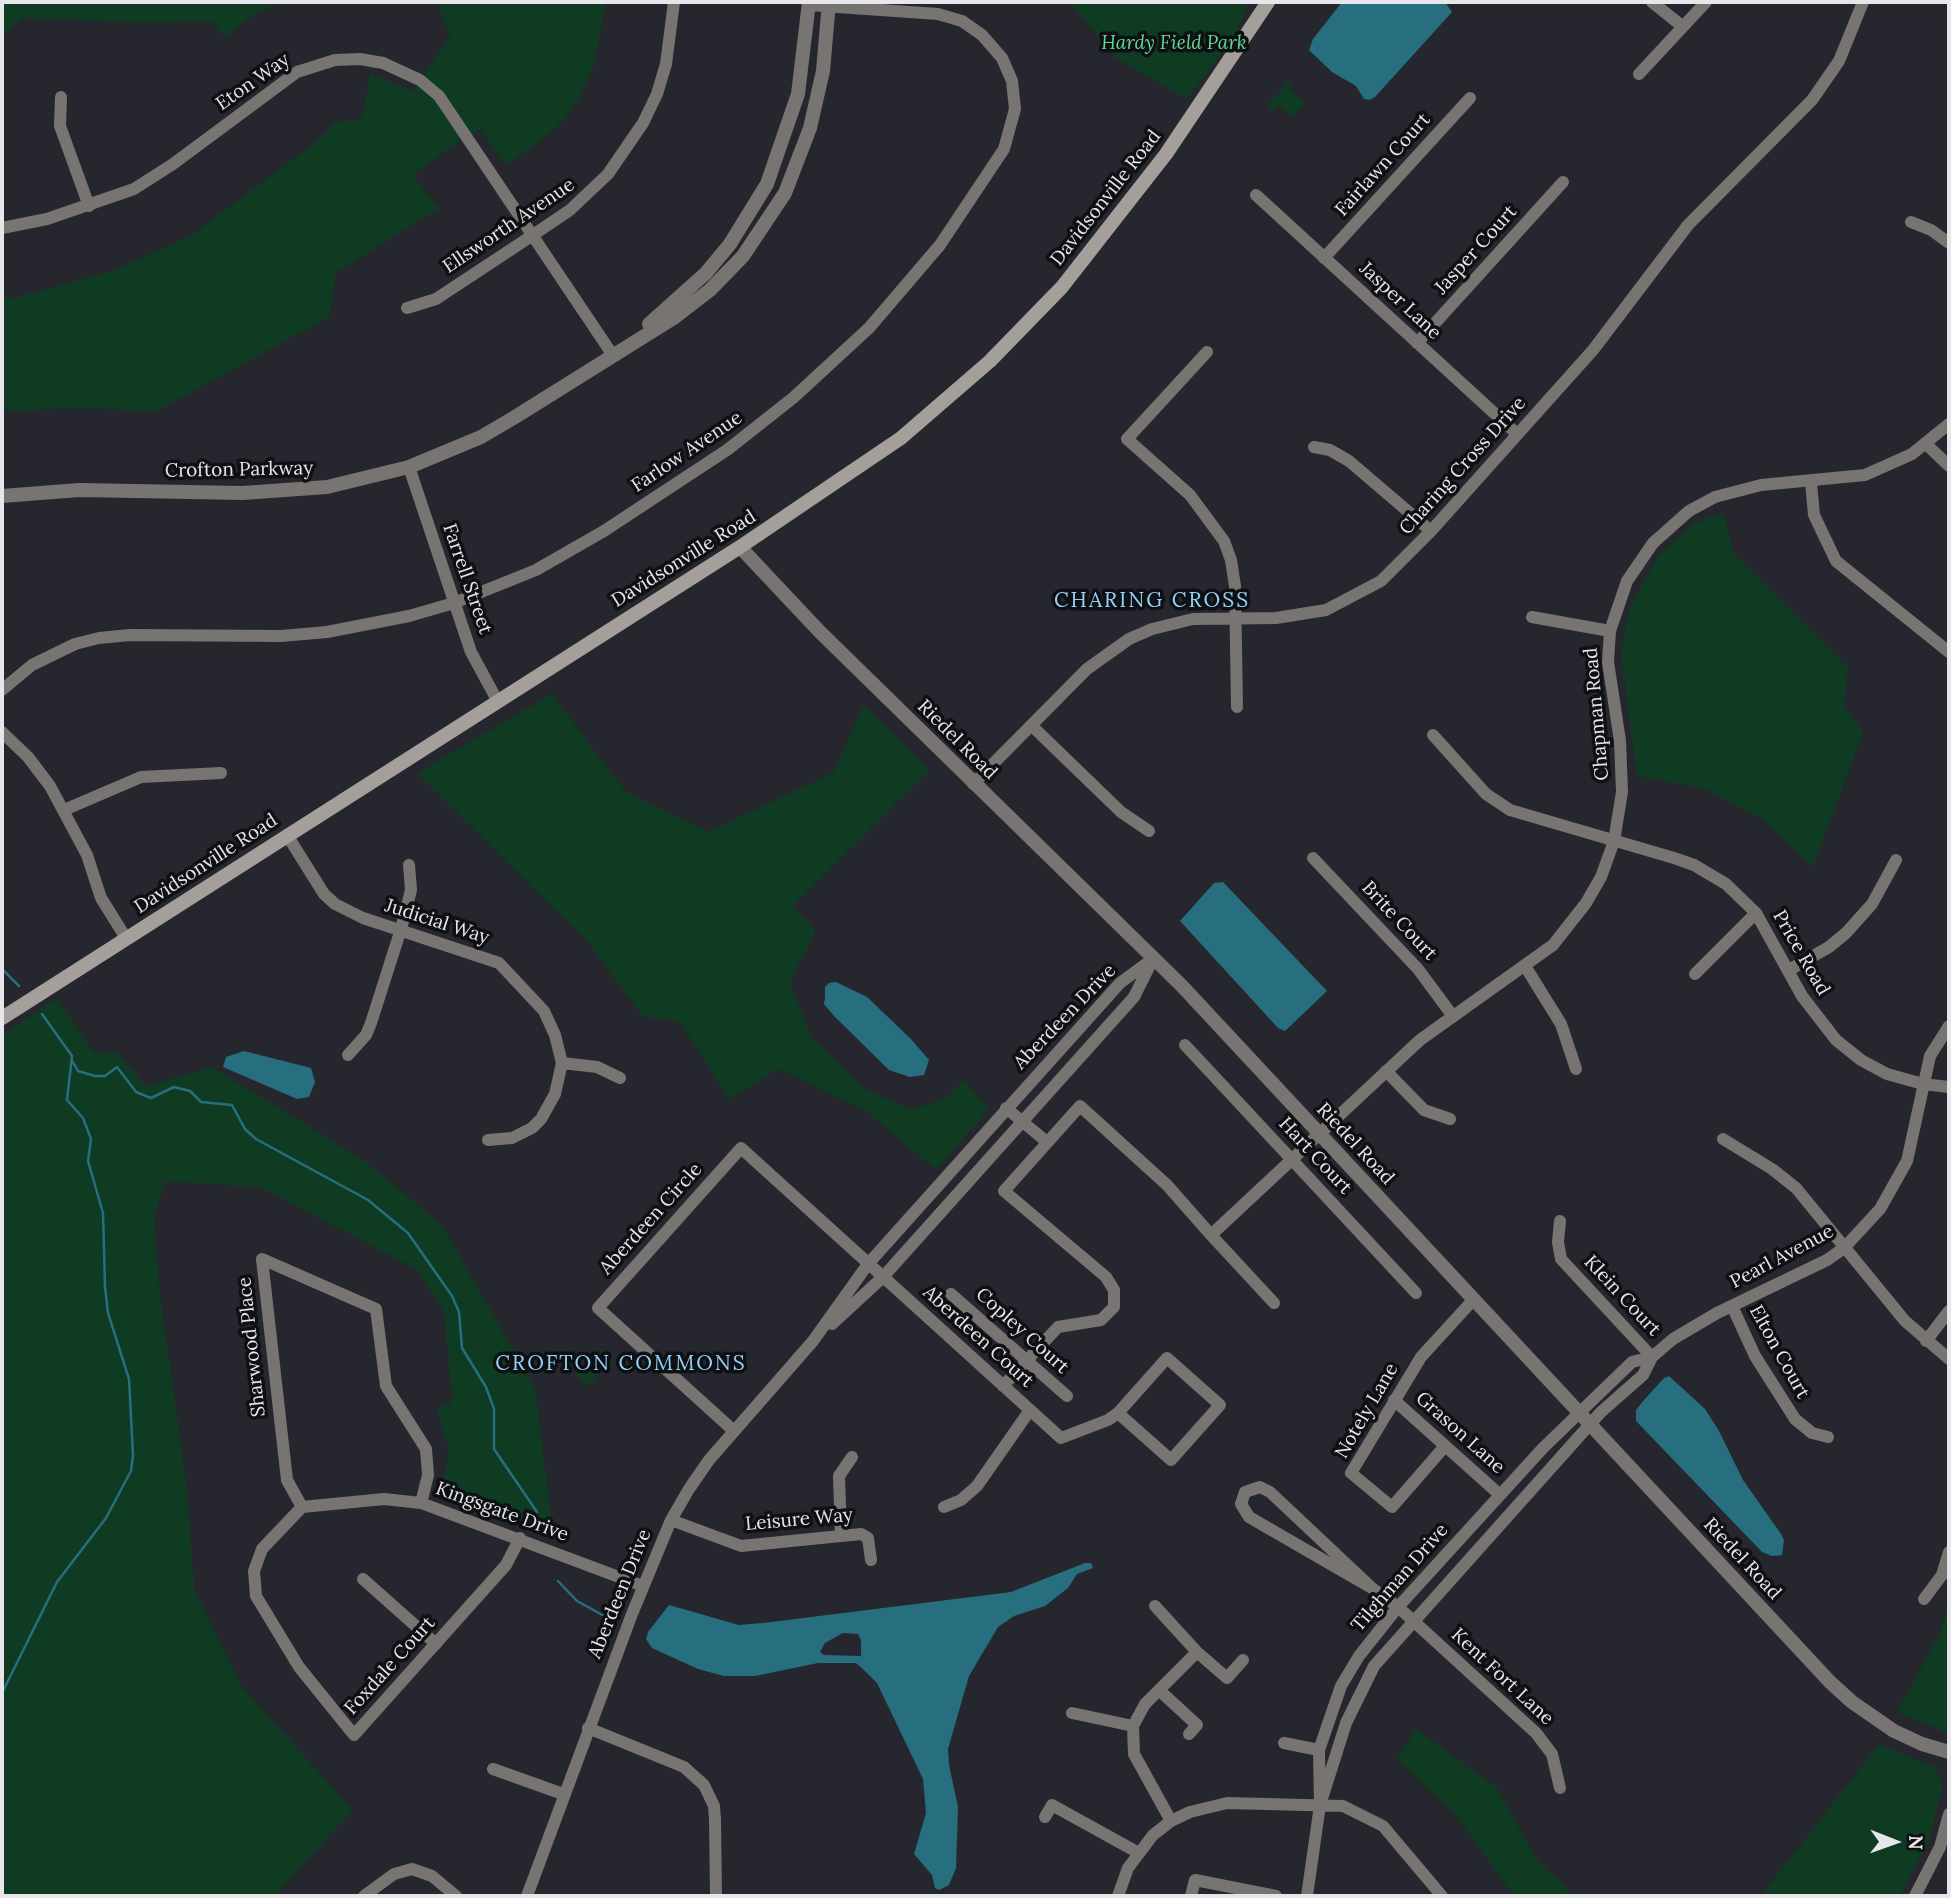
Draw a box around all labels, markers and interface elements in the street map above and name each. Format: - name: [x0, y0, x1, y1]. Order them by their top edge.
- park label: Hardy Field Park: [1101, 33, 1247, 55]
- street label: Eton Way: [212, 48, 294, 116]
- street label: Fairlawn Court: [1331, 109, 1435, 221]
- street label: Davidsonville Road: [1046, 126, 1166, 270]
- street label: Ellsworth Avenue: [439, 174, 579, 278]
- street label: Jasper Court: [1430, 201, 1522, 299]
- street label: Jasper Lane: [1354, 257, 1446, 345]
- street label: Charing Cross Drive: [1395, 392, 1531, 540]
- street label: Farlow Avenue: [627, 407, 747, 497]
- street label: Crofton Parkway: [165, 457, 313, 483]
- street label: Davidsonville Road: [608, 505, 760, 613]
- street label: Farrell Street: [437, 521, 497, 637]
- district label: CHARING CROSS: [1056, 588, 1248, 614]
- street label: Chapman Road: [1580, 647, 1614, 781]
- street label: Riedel Road: [912, 695, 1002, 785]
- street label: Davidsonville Road: [130, 809, 282, 919]
- street label: Brite Court: [1357, 877, 1441, 965]
- street label: Judicial Way: [382, 894, 492, 950]
- street label: Price Road: [1768, 906, 1834, 1000]
- street label: Aberdeen Drive: [1009, 960, 1121, 1074]
- street label: Riedel Road: [1311, 1098, 1399, 1190]
- street label: Hart Court: [1274, 1113, 1356, 1199]
- street label: Aberdeen Circle: [595, 1159, 707, 1279]
- street label: Pearl Avenue: [1726, 1220, 1838, 1294]
- street label: Klein Court: [1579, 1251, 1665, 1341]
- street label: Sharwood Place: [233, 1276, 271, 1418]
- street label: Aberdeen Court: [918, 1281, 1038, 1393]
- street label: Copley Court: [971, 1283, 1073, 1379]
- street label: Elton Court: [1744, 1301, 1814, 1403]
- district label: CROFTON COMMONS: [497, 1351, 745, 1377]
- street label: Notely Lane: [1331, 1359, 1403, 1463]
- street label: Grason Lane: [1411, 1387, 1509, 1479]
- street label: Kingsgate Drive: [433, 1477, 571, 1547]
- street label: Leisure Way: [744, 1504, 854, 1536]
- street label: Riedel Road: [1698, 1513, 1786, 1605]
- street label: Tilghman Drive: [1347, 1519, 1453, 1637]
- street label: Aberdeen Drive: [584, 1526, 656, 1662]
- street label: Foxdale Court: [340, 1612, 440, 1720]
- street label: Kent Fort Lane: [1446, 1624, 1558, 1730]
- north arrow: [1860, 1807, 1930, 1877]
- text: N: [1904, 1835, 1928, 1850]

